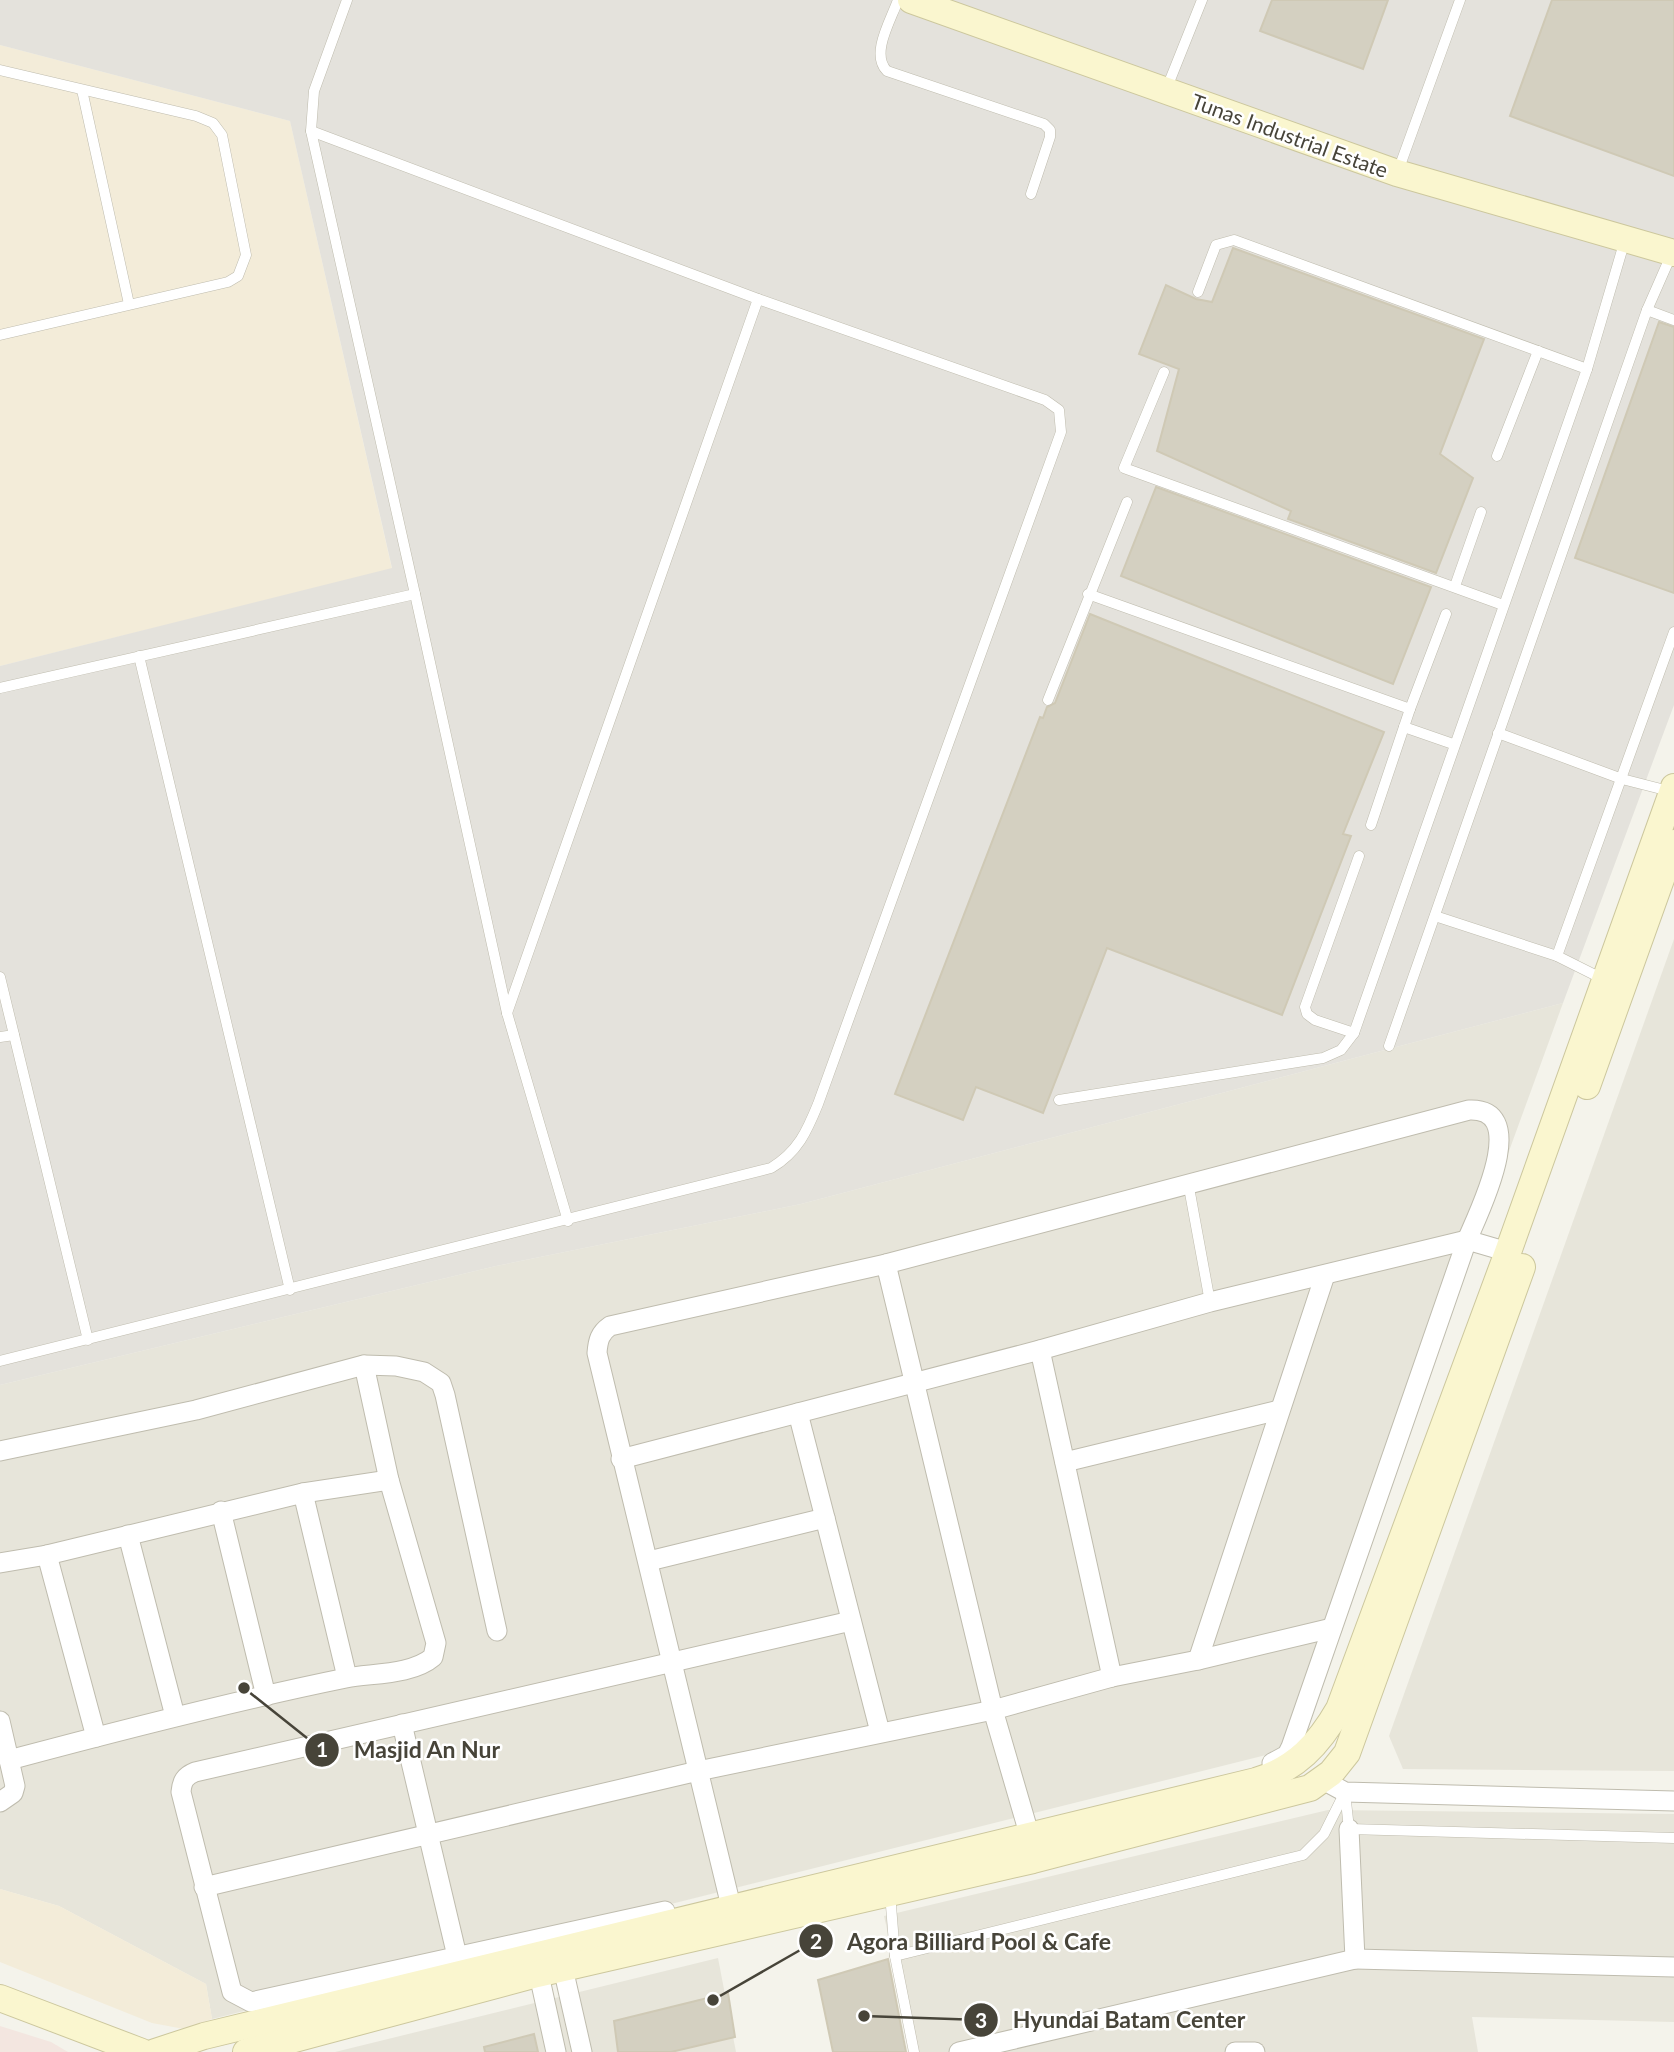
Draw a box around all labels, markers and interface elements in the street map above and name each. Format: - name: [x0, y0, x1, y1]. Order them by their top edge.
- street label: Tunas Industrial Estate: [1188, 88, 1392, 182]
- callout: Masjid An Nur: [304, 1728, 514, 1772]
- text: Masjid An Nur: [354, 1735, 501, 1763]
- text: 1: [316, 1736, 328, 1761]
- callout: Agora Billiard Pool & Cafe: [798, 1919, 1125, 1963]
- text: Agora Billiard Pool & Cafe: [846, 1927, 1111, 1955]
- text: 2: [810, 1928, 822, 1953]
- callout: Hyundai Batam Center: [963, 1998, 1259, 2042]
- text: Hyundai Batam Center: [1013, 2005, 1246, 2033]
- text: 3: [975, 2007, 987, 2032]

